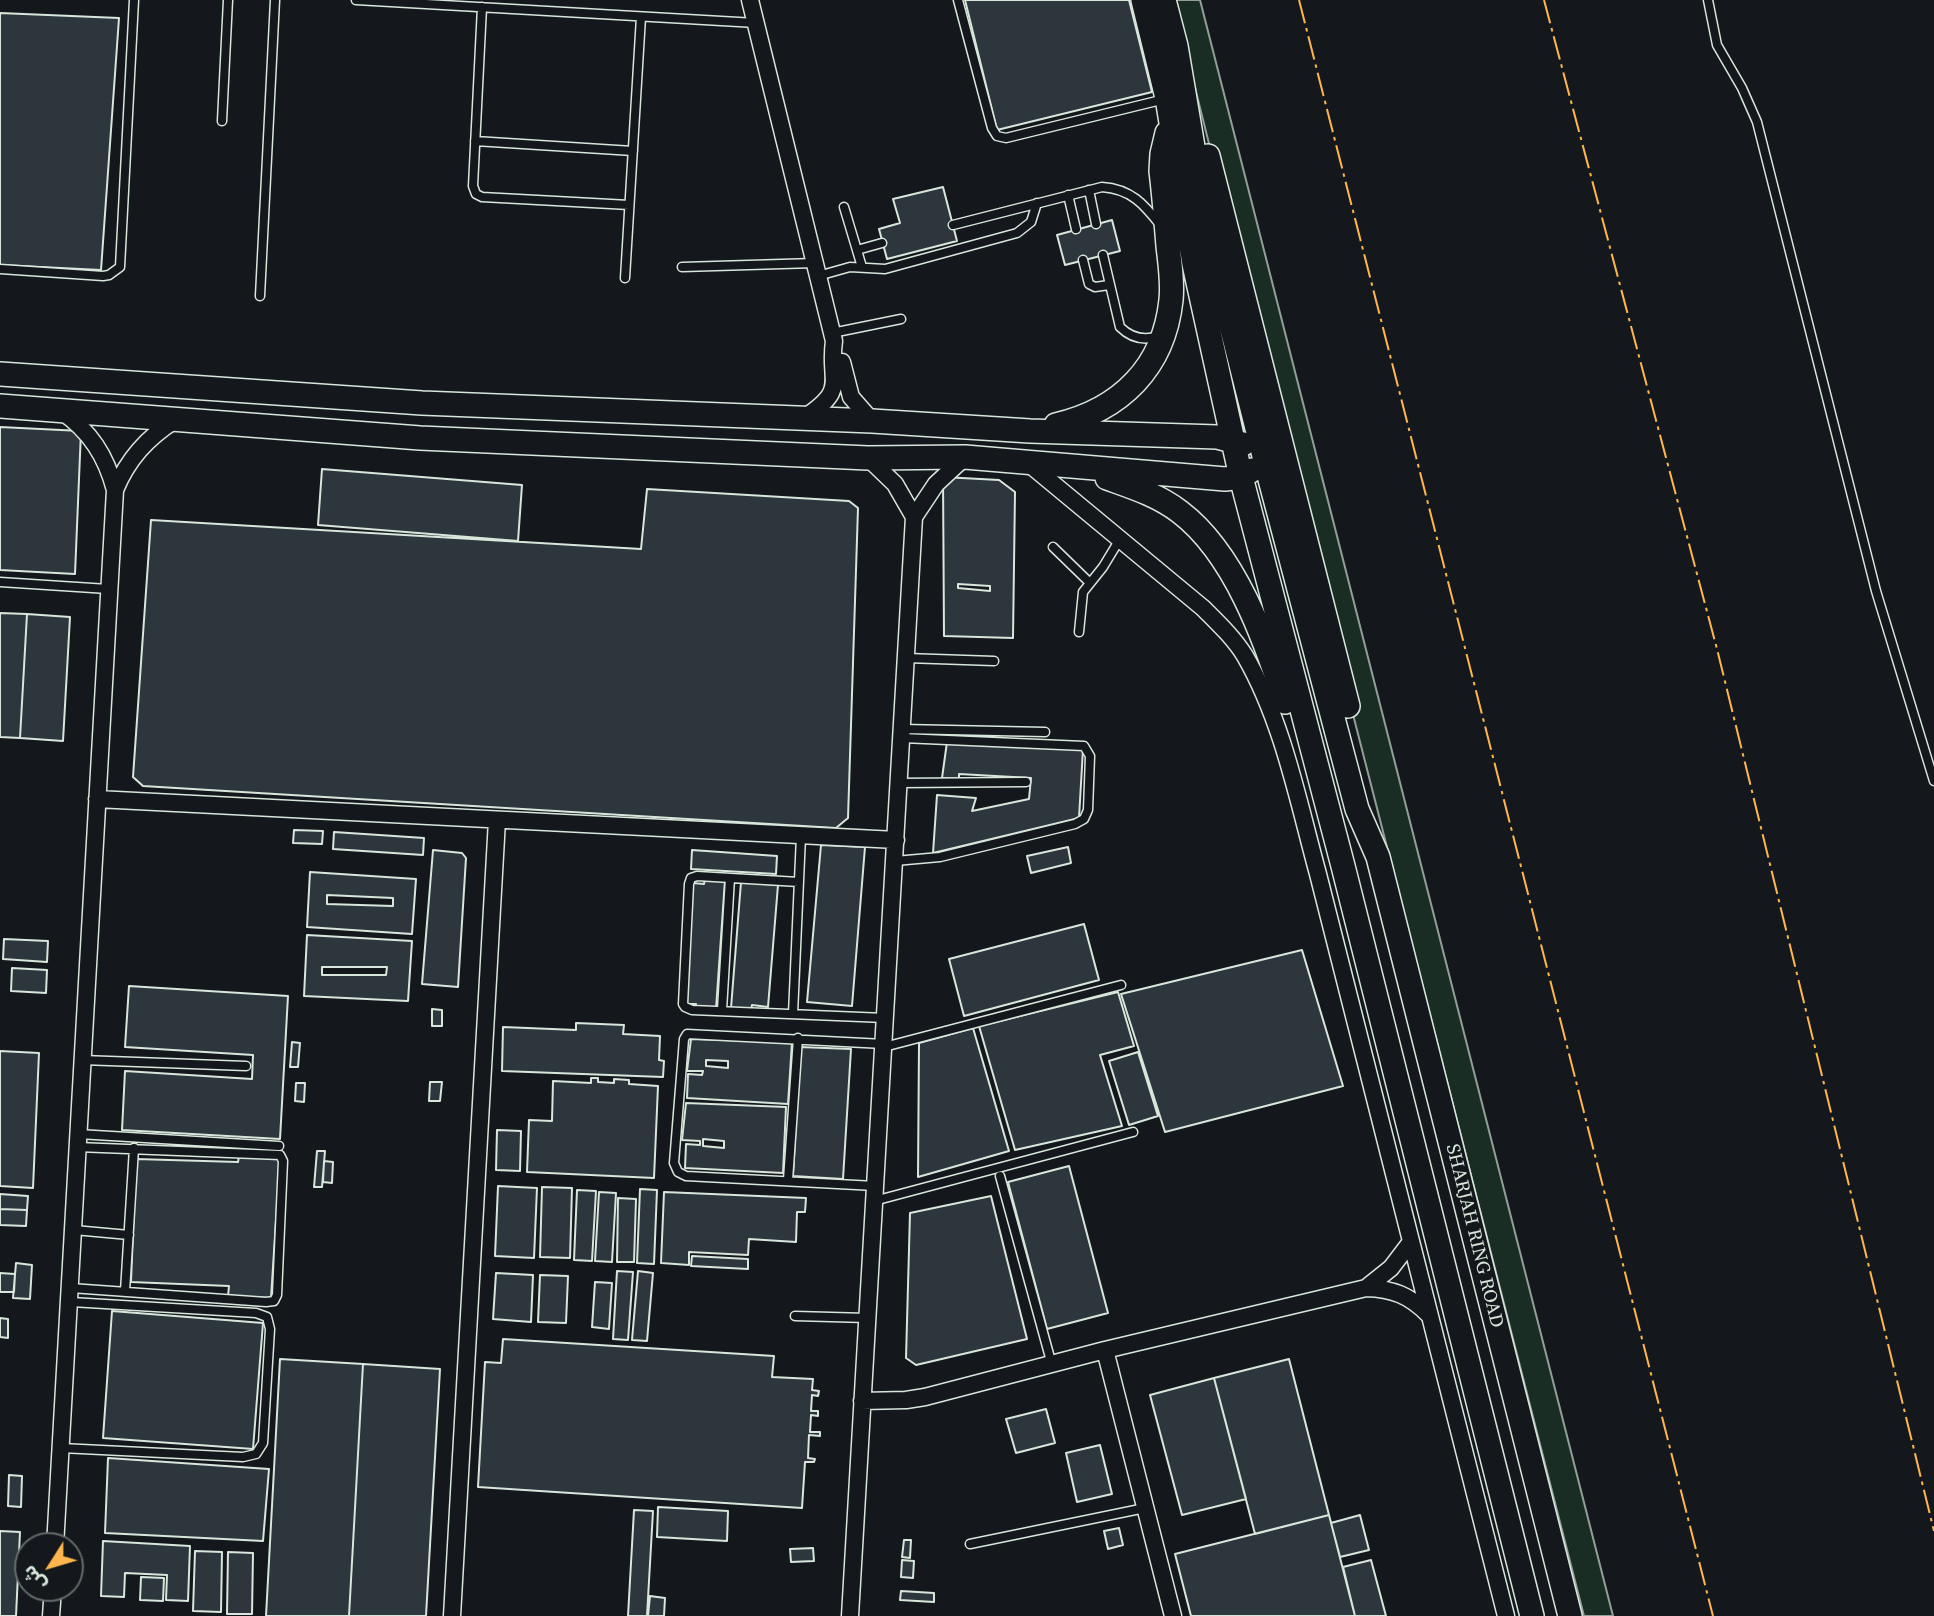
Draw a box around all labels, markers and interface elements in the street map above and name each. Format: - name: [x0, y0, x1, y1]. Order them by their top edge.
- street label: SHARJAH RING ROAD: [1440, 1142, 1508, 1330]
- north arrow: [14, 1532, 84, 1602]
- text: ش: [16, 1560, 52, 1597]

